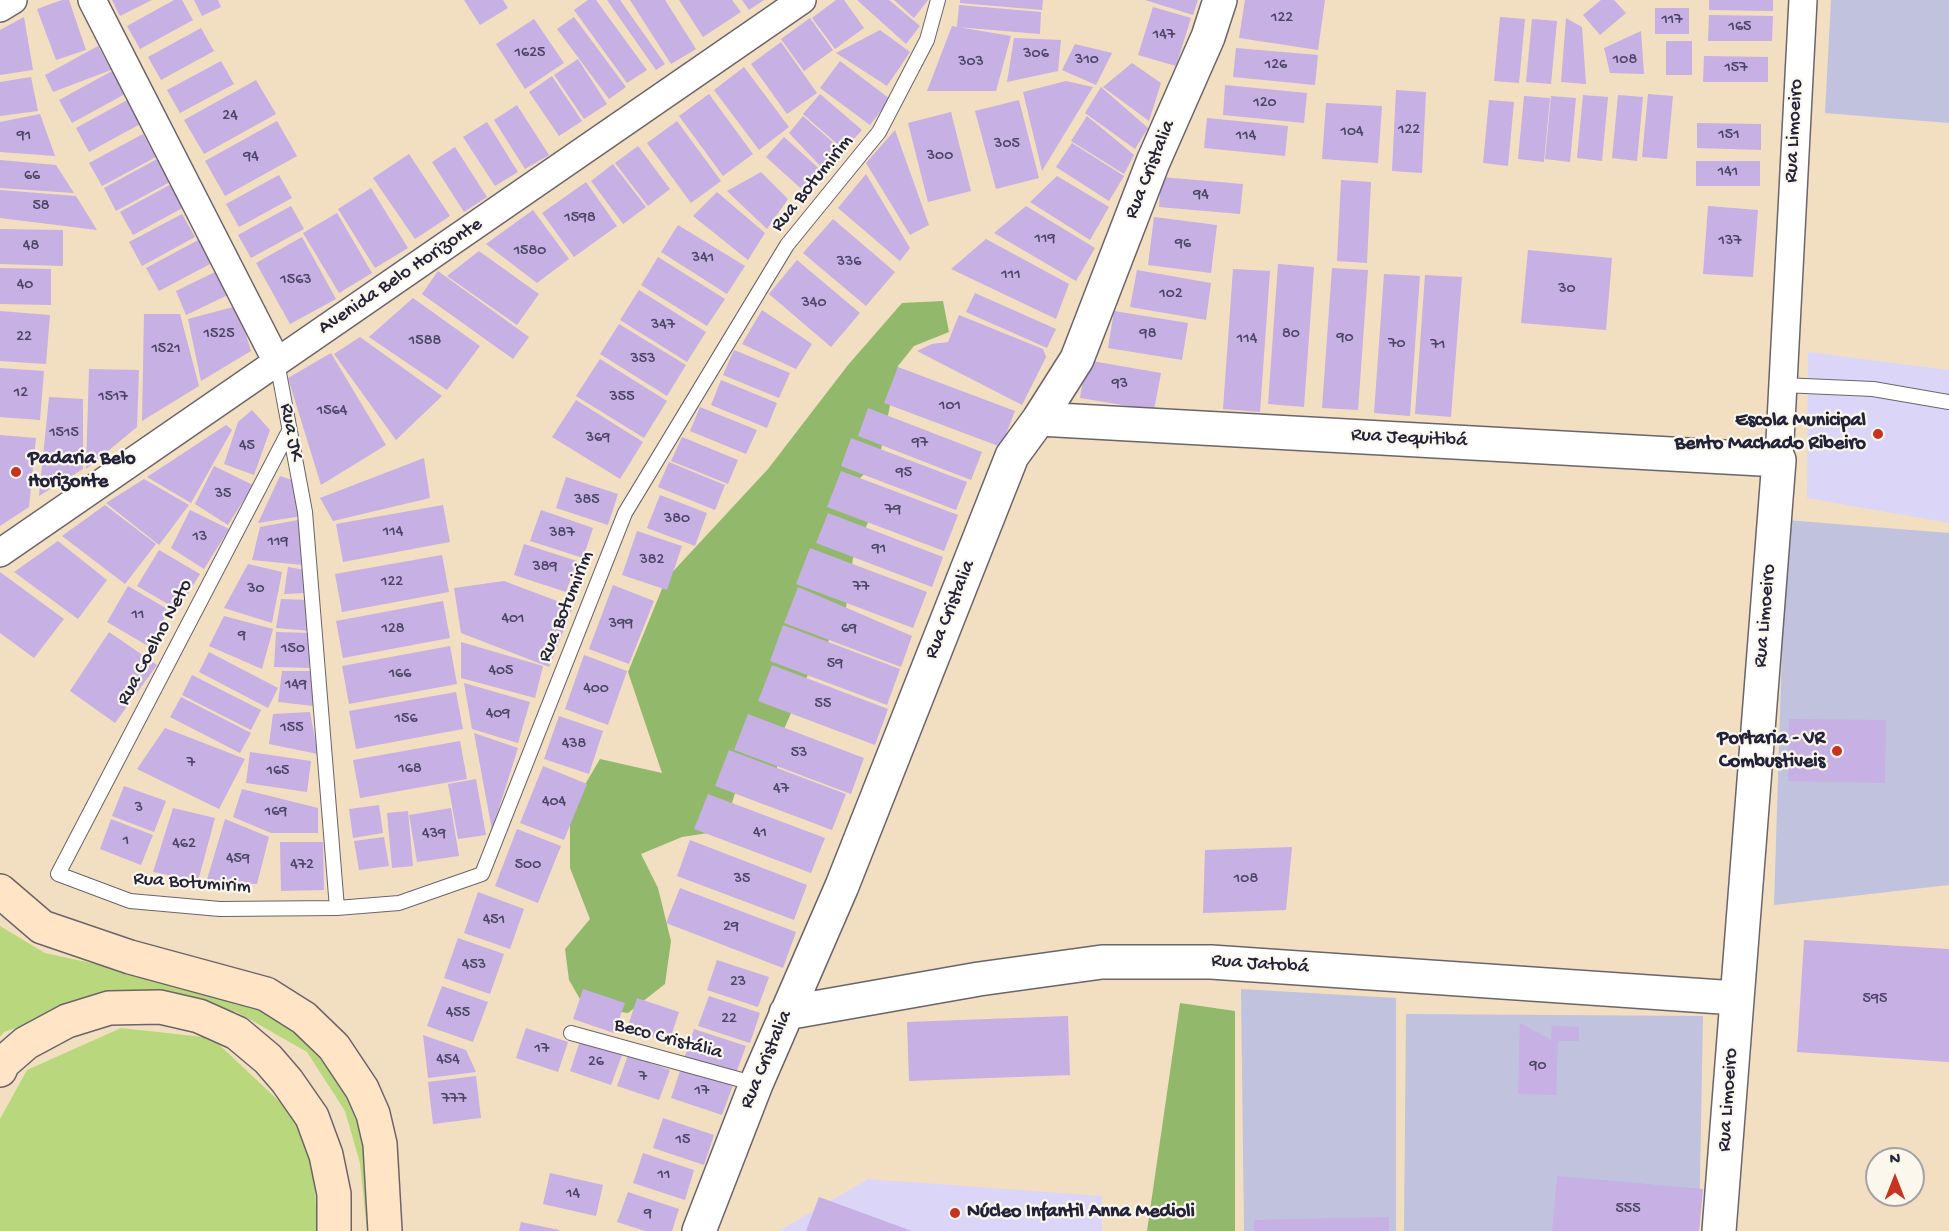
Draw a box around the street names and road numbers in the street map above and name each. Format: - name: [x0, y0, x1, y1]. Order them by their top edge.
- street label: Rua Limoeiro: [1780, 78, 1810, 184]
- street label: Rua Cristalia: [1120, 117, 1182, 223]
- street label: Rua Botumirim: [767, 131, 859, 237]
- street label: Avenida Belo Horizonte: [314, 213, 488, 341]
- street label: Rua JK: [273, 402, 307, 462]
- street label: Rua Jequitibá: [1350, 424, 1468, 454]
- street label: Rua Botumirim: [534, 548, 600, 666]
- street label: Rua Cristalia: [920, 557, 982, 663]
- street label: Rua Limoeiro: [1750, 563, 1782, 669]
- street label: Rua Coelho Neto: [113, 576, 199, 710]
- street label: Rua Botumirim: [132, 868, 252, 900]
- street label: Rua Jatobá: [1210, 950, 1310, 980]
- street label: Rua Cristalia: [736, 1007, 798, 1113]
- street label: Beco Cristália: [611, 1014, 725, 1066]
- street label: Rua Limoeiro: [1713, 1047, 1745, 1153]

